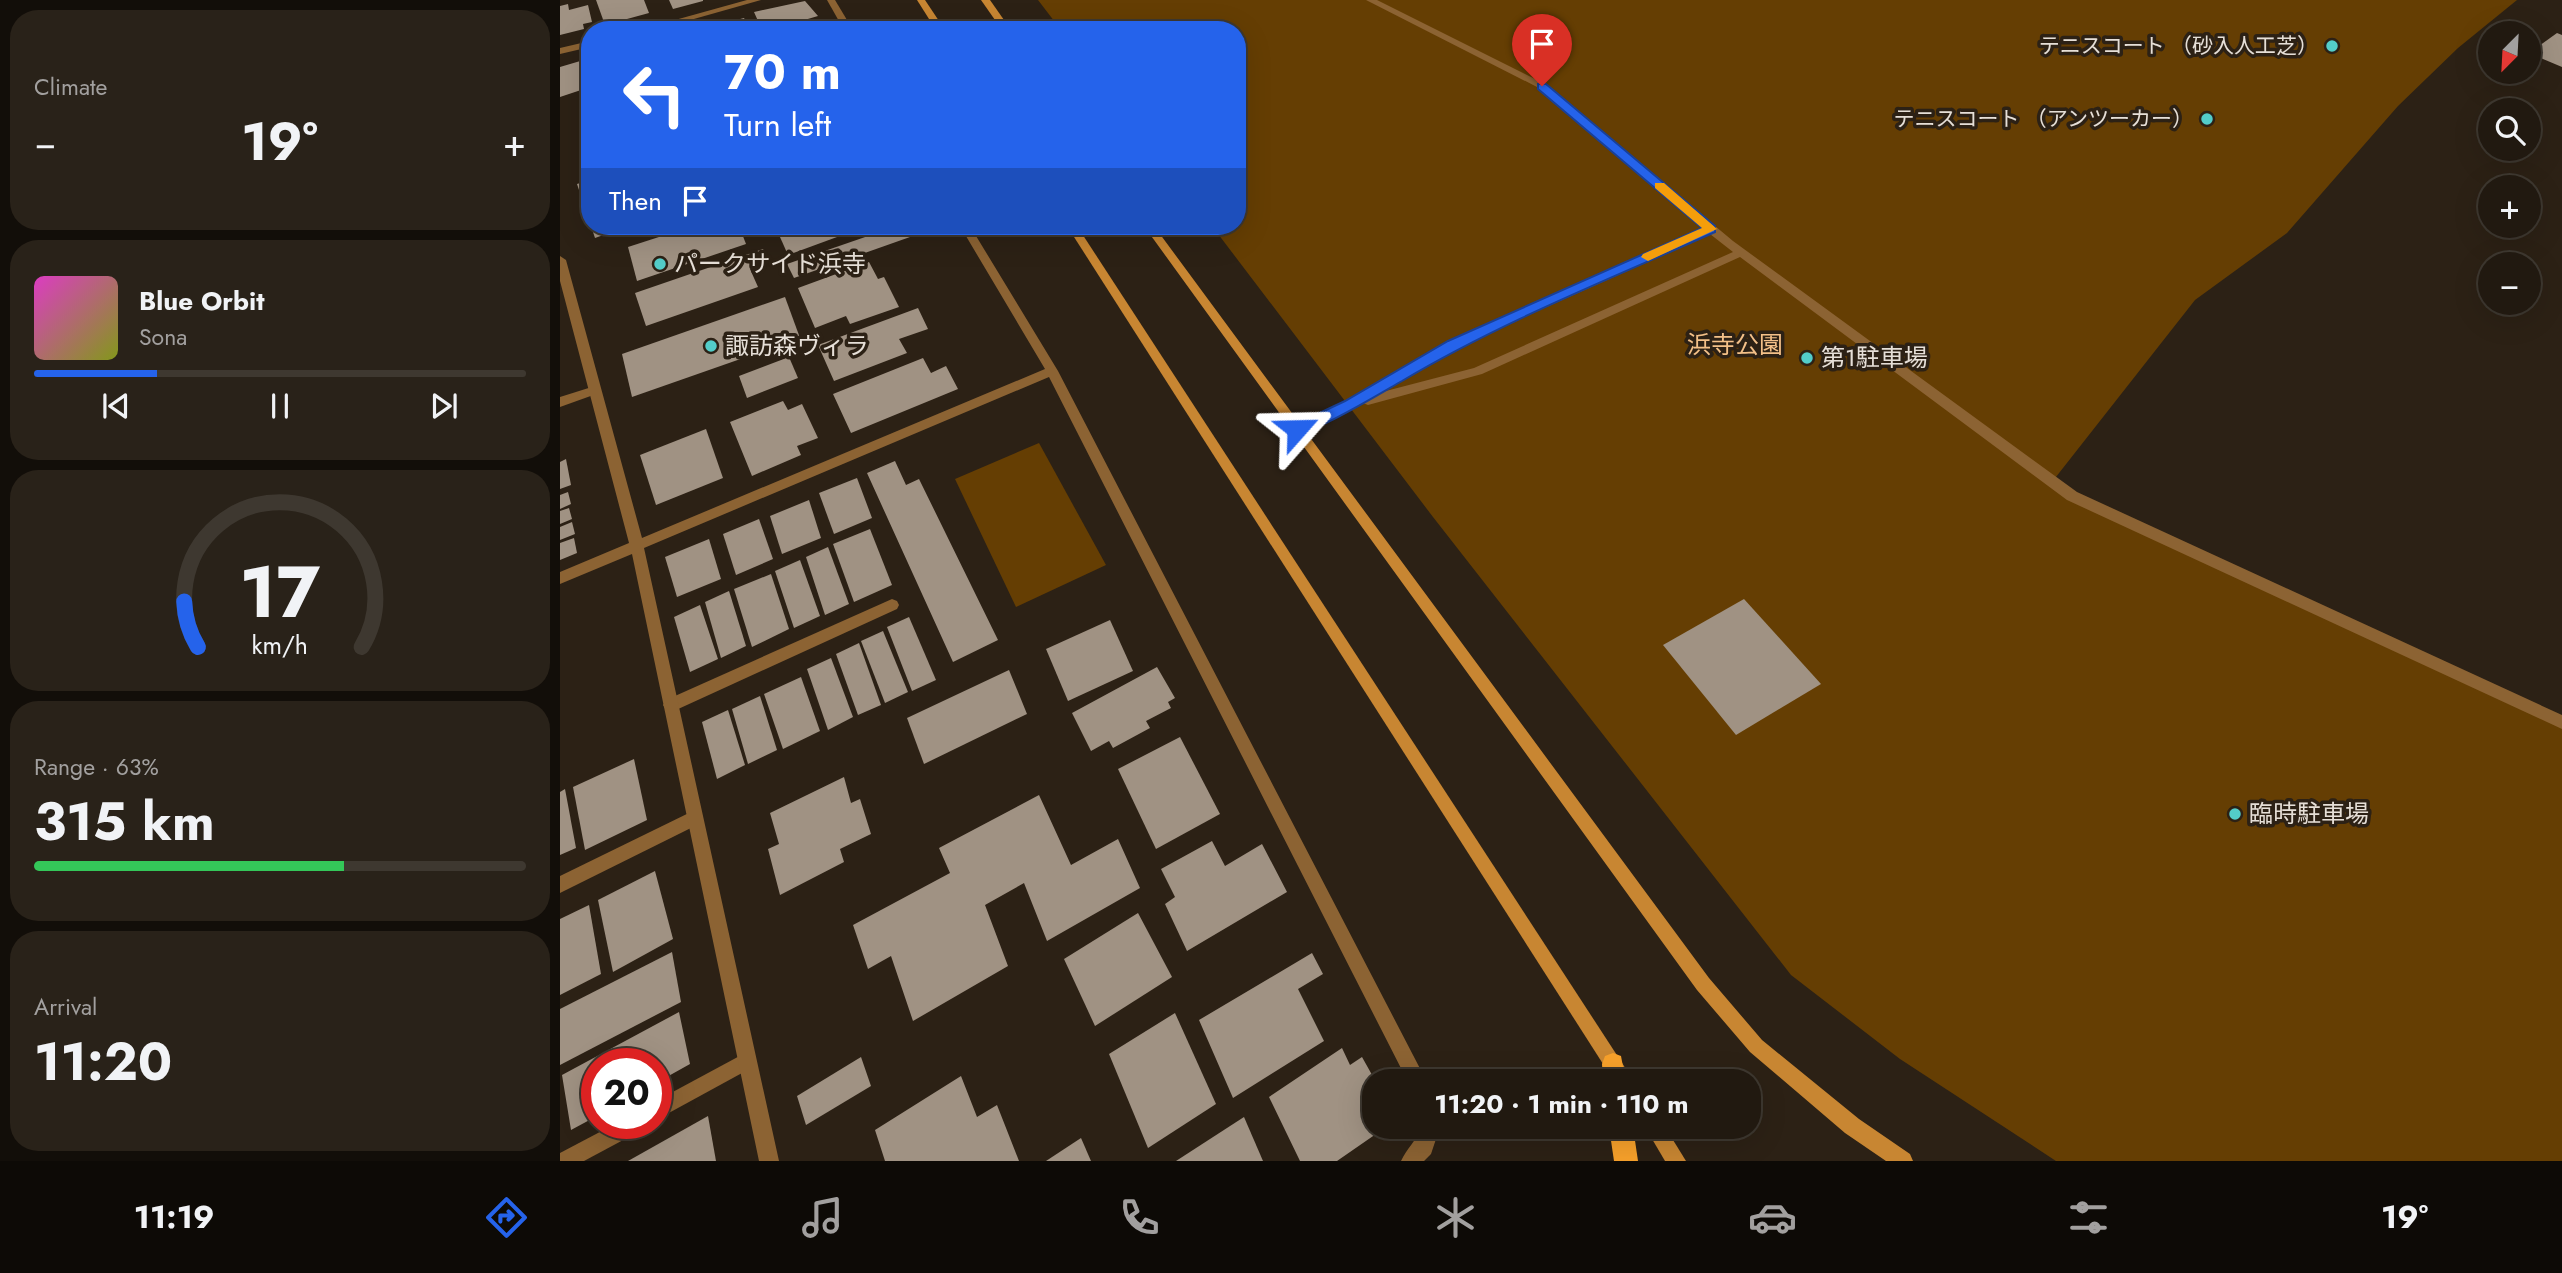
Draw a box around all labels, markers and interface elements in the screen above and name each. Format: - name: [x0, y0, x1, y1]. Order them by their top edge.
- pin: [1512, 14, 1572, 86]
- north arrow: [2478, 21, 2541, 84]
- map controls: [2478, 21, 2541, 315]
- icon: arrive: [1523, 25, 1561, 63]
- place label: テニスコート （砂入人工芝）: [2039, 31, 2318, 61]
- text: 70 m: [724, 37, 841, 107]
- marker: テニスコート （砂入人工芝）: [2324, 38, 2340, 54]
- icon: left: [609, 49, 700, 140]
- text: Climate: [34, 70, 107, 104]
- button: search: [2478, 98, 2541, 161]
- text: Turn left: [724, 102, 831, 148]
- text: 19°: [241, 104, 318, 180]
- place label: テニスコート （アンツーカー）: [1894, 104, 2193, 134]
- marker: テニスコート （アンツーカー）: [2199, 111, 2215, 127]
- text: −: [34, 115, 56, 170]
- text: +: [503, 115, 526, 170]
- button: +: [2478, 175, 2541, 238]
- text: Then: [609, 182, 662, 220]
- icon: arrive: [676, 182, 714, 220]
- place label: パークサイド浜寺: [674, 246, 866, 281]
- button: −: [2478, 252, 2541, 315]
- marker: パークサイド浜寺: [652, 256, 668, 272]
- text: Blue Orbit: [139, 282, 264, 320]
- text: Sona: [139, 320, 187, 354]
- park label: 浜寺公園: [1687, 327, 1783, 362]
- place label: 諏訪森ヴィラ: [725, 328, 869, 363]
- marker: 諏訪森ヴィラ: [703, 338, 719, 354]
- place label: 第1駐車場: [1821, 340, 1928, 375]
- marker: 第1駐車場: [1799, 350, 1815, 366]
- icon: previous: [97, 387, 135, 425]
- icon: pause: [261, 387, 299, 425]
- icon: next: [425, 387, 463, 425]
- position arrow: [1260, 392, 1334, 466]
- text: 17: [240, 539, 321, 644]
- text: km/h: [252, 626, 308, 662]
- text: Range · 63%: [34, 750, 159, 784]
- text: 315 km: [34, 784, 215, 860]
- place label: 臨時駐車場: [2249, 796, 2369, 831]
- marker: 臨時駐車場: [2227, 806, 2243, 822]
- text: Arrival: [34, 990, 97, 1024]
- text: 11:20: [34, 1024, 172, 1100]
- speed limit sign: 20: [581, 1048, 672, 1139]
- text: 11:20 · 1 min · 110 m: [1434, 1085, 1689, 1123]
- icon: directions: [482, 1193, 531, 1242]
- icon: music: [798, 1193, 847, 1242]
- icon: phone: [1115, 1193, 1164, 1242]
- icon: climate: [1431, 1193, 1480, 1242]
- icon: car: [1748, 1193, 1797, 1242]
- icon: filters: [2064, 1193, 2113, 1242]
- text: 11:19: [134, 1194, 214, 1240]
- text: 19°: [2381, 1194, 2428, 1240]

